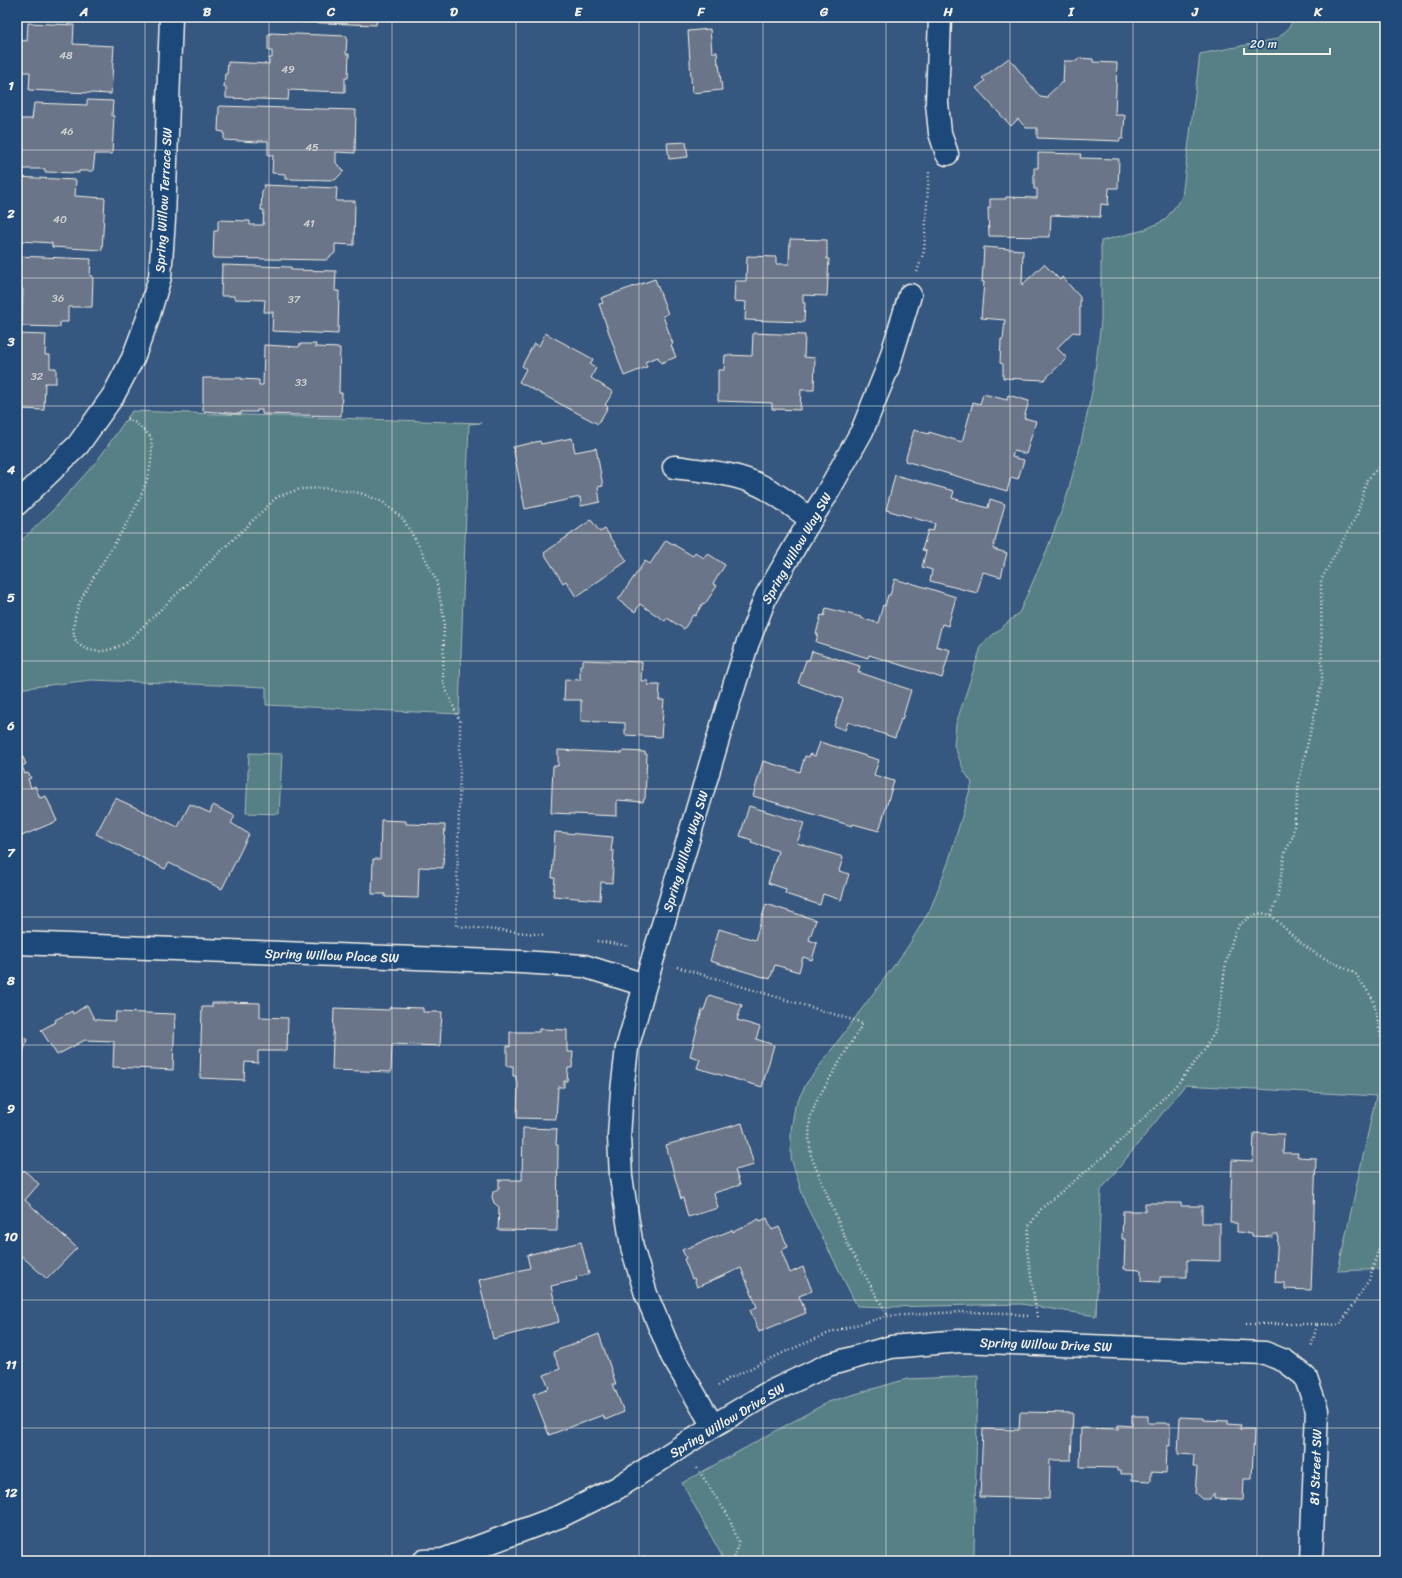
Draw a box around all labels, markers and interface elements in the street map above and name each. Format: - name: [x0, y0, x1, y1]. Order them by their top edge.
- text: A: [79, 0, 88, 23]
- text: B: [203, 0, 212, 23]
- text: C: [326, 0, 336, 23]
- text: D: [450, 0, 458, 23]
- text: E: [574, 0, 583, 23]
- text: F: [696, 0, 705, 23]
- text: G: [819, 0, 829, 23]
- text: H: [942, 0, 953, 23]
- text: I: [1067, 0, 1075, 23]
- text: J: [1191, 0, 1199, 23]
- text: K: [1313, 0, 1323, 23]
- scale bar: [1244, 30, 1330, 56]
- text: 20 m: [1250, 33, 1277, 55]
- house number: 48: [59, 46, 73, 65]
- house number: 49: [281, 60, 295, 79]
- text: 1: [8, 74, 14, 97]
- house number: 46: [60, 122, 74, 141]
- street label: Spring Willow Terrace SW: [148, 126, 179, 273]
- house number: 45: [305, 138, 319, 157]
- text: 2: [6, 202, 15, 225]
- house number: 40: [53, 210, 67, 229]
- house number: 41: [303, 214, 315, 233]
- house number: 36: [52, 289, 64, 308]
- house number: 37: [288, 290, 301, 309]
- text: 3: [6, 330, 15, 353]
- house number: 32: [31, 367, 44, 386]
- house number: 33: [295, 373, 307, 392]
- text: 4: [6, 458, 16, 481]
- street label: Spring Willow Way SW: [755, 487, 838, 609]
- text: 5: [7, 586, 15, 609]
- text: 6: [6, 714, 15, 737]
- street label: Spring Willow Way SW: [656, 787, 715, 915]
- text: 7: [7, 841, 16, 864]
- street label: Spring Willow Place SW: [265, 942, 400, 969]
- text: 8: [6, 969, 15, 992]
- text: 9: [7, 1097, 15, 1120]
- text: 10: [4, 1225, 18, 1248]
- street label: Spring Willow Drive SW: [980, 1331, 1113, 1358]
- text: 11: [5, 1353, 17, 1376]
- street label: Spring Willow Drive SW: [665, 1376, 790, 1464]
- street label: 81 Street SW: [1303, 1428, 1328, 1506]
- text: 12: [4, 1481, 18, 1504]

